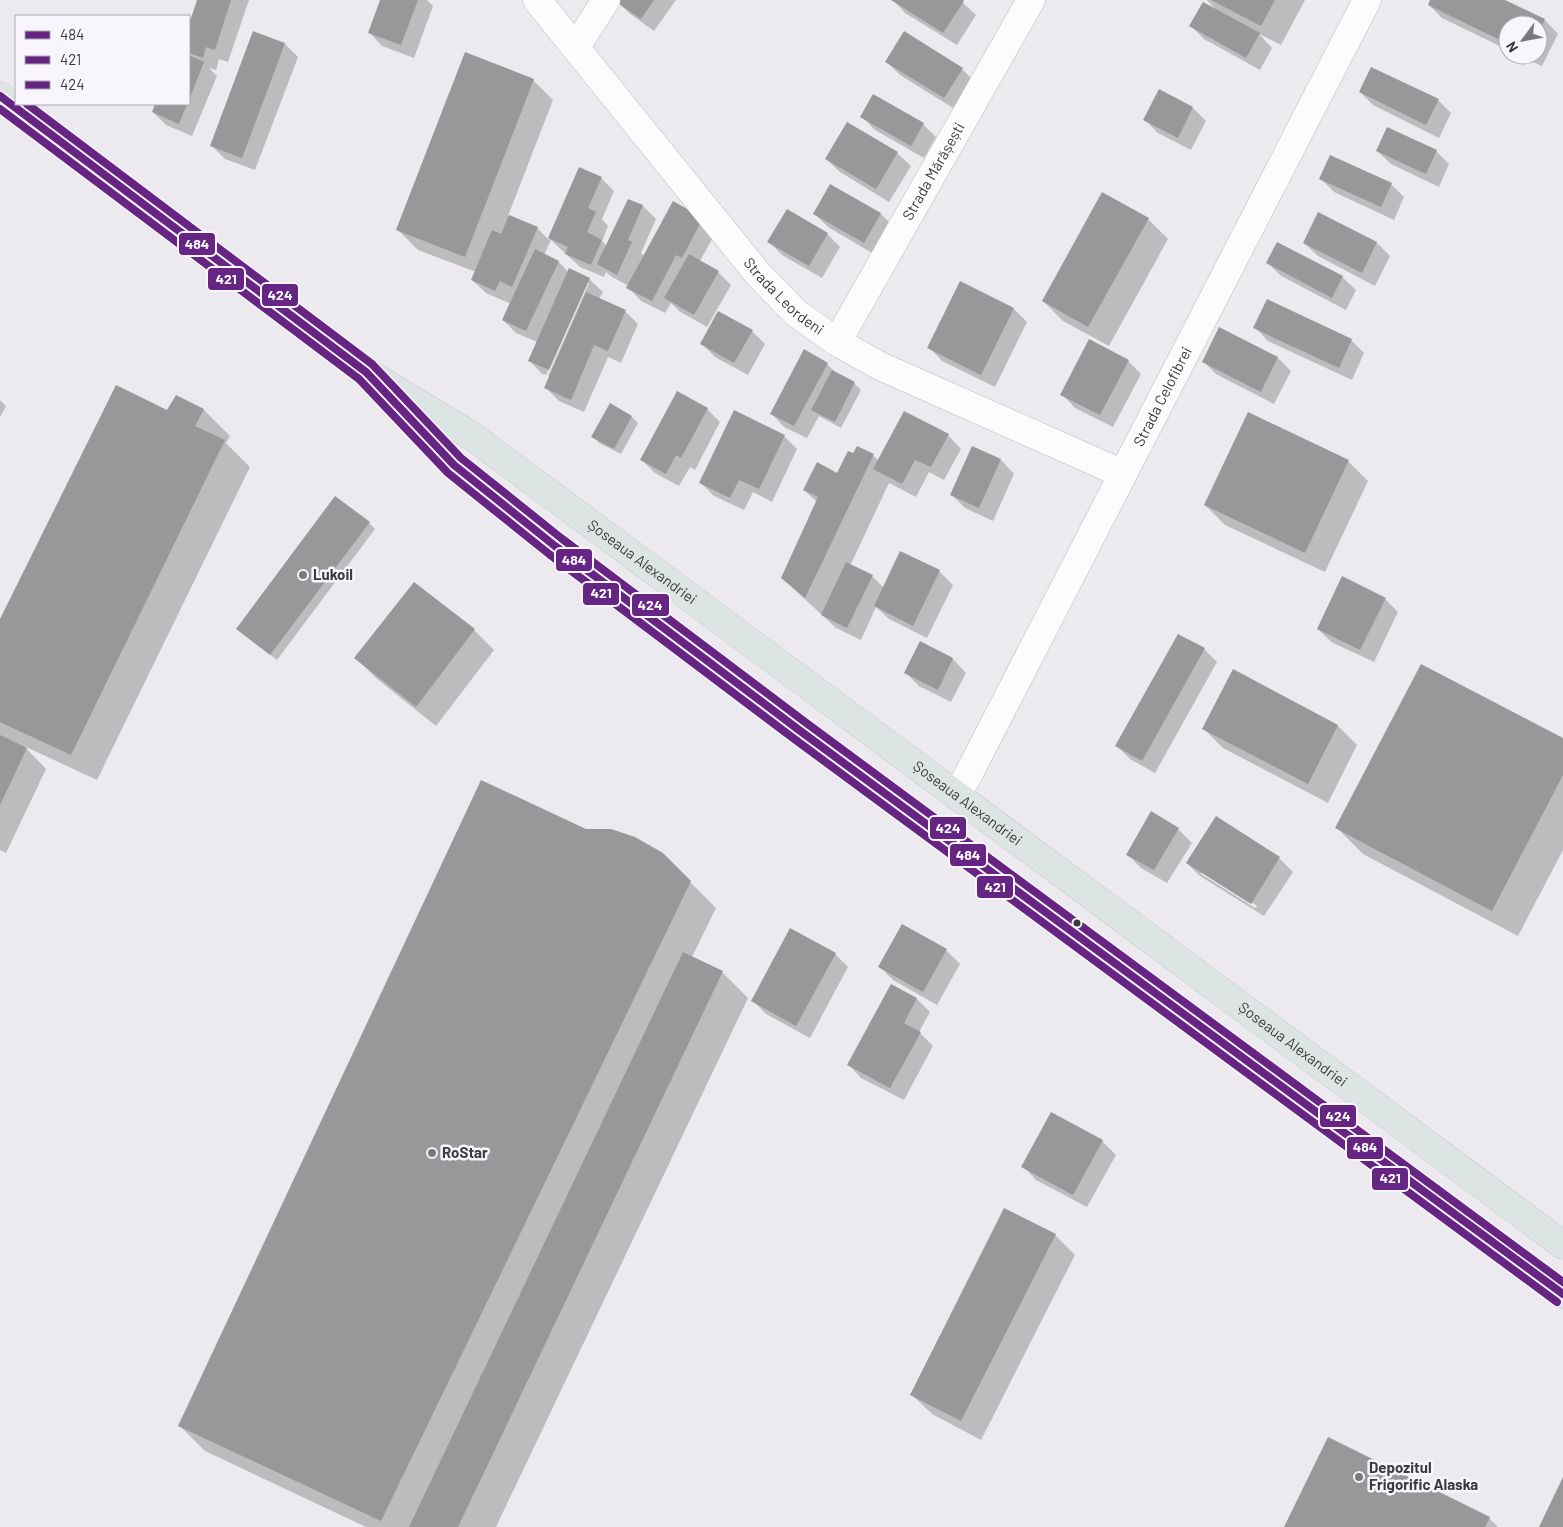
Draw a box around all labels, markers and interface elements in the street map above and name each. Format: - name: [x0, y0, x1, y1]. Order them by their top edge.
- legend: [15, 15, 190, 105]
- north arrow: [1498, 15, 1548, 65]
- text: 484: [60, 25, 84, 43]
- text: N: [1502, 39, 1521, 56]
- text: 421: [60, 50, 81, 68]
- text: 424: [60, 75, 85, 93]
- street label: Strada Mărășești: [898, 119, 968, 223]
- line badge: 484: [178, 232, 216, 256]
- text: 484: [185, 235, 209, 252]
- street label: Strada Leordeni: [740, 254, 828, 338]
- line badge: 421: [207, 267, 245, 291]
- text: 421: [215, 270, 237, 287]
- line badge: 424: [261, 283, 299, 307]
- text: 424: [268, 286, 292, 303]
- street label: Strada Celofibrei: [1129, 343, 1195, 449]
- street label: Șoseaua Alexandriei: [585, 515, 701, 608]
- line badge: 484: [555, 548, 593, 572]
- text: 484: [562, 551, 586, 568]
- place label: Lukoil: [313, 565, 353, 583]
- marker: Lukoil: [297, 569, 309, 581]
- line badge: 421: [582, 582, 620, 606]
- text: 421: [590, 584, 612, 601]
- line badge: 424: [631, 593, 670, 617]
- text: 424: [638, 596, 662, 613]
- street label: Șoseaua Alexandriei: [910, 756, 1026, 849]
- line badge: 424: [929, 816, 967, 840]
- text: 424: [936, 819, 960, 836]
- line badge: 484: [949, 843, 987, 867]
- text: 484: [956, 846, 980, 863]
- line badge: 421: [976, 875, 1014, 899]
- text: 421: [984, 878, 1006, 895]
- unlabelled marker: [1072, 918, 1082, 928]
- street label: Șoseaua Alexandriei: [1235, 998, 1351, 1090]
- line badge: 424: [1319, 1104, 1357, 1128]
- text: 424: [1326, 1107, 1350, 1124]
- line badge: 484: [1346, 1136, 1384, 1160]
- text: 484: [1353, 1138, 1377, 1155]
- place label: RoStar: [442, 1143, 488, 1161]
- marker: RoStar: [426, 1147, 438, 1159]
- line badge: 421: [1371, 1167, 1409, 1191]
- text: 421: [1379, 1169, 1401, 1186]
- place label: Depozitul Frigorific Alaska: [1369, 1458, 1478, 1493]
- marker: Depozitul Frigorific Alaska: [1353, 1471, 1365, 1483]

